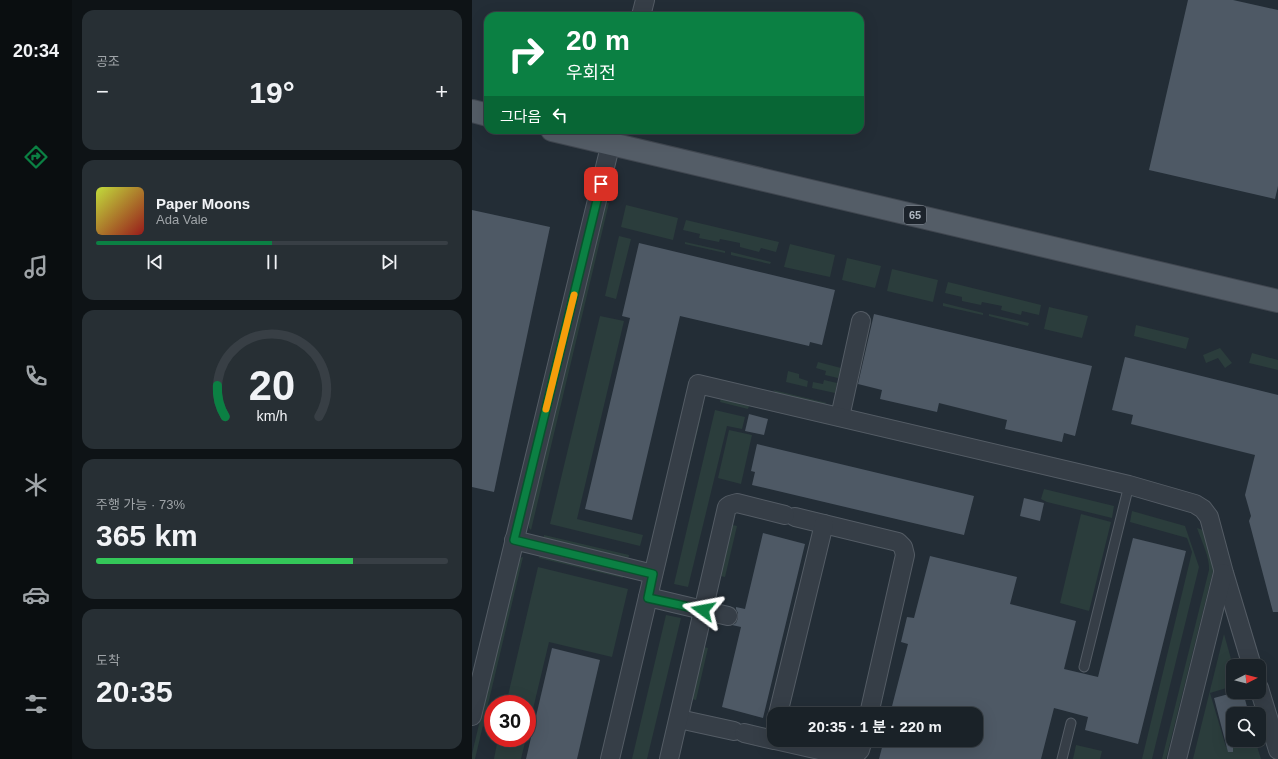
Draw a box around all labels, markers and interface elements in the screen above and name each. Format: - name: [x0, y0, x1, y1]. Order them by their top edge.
- text: 20 m: [566, 25, 630, 56]
- icon: right: [500, 28, 552, 80]
- text: 20:34: [13, 41, 59, 61]
- text: 공조: [96, 54, 120, 69]
- text: 우회전: [566, 63, 616, 83]
- text: 19°: [249, 76, 295, 109]
- text: −: [96, 79, 109, 104]
- text: +: [435, 79, 448, 104]
- icon: left: [549, 104, 571, 126]
- text: 그다음: [500, 108, 541, 125]
- icon: directions: [22, 143, 50, 171]
- pin: [584, 167, 618, 201]
- icon: arrive: [590, 173, 612, 195]
- text: Paper Moons: [156, 195, 250, 212]
- road number: 65: [904, 206, 926, 224]
- text: Ada Vale: [156, 212, 208, 227]
- icon: previous: [144, 251, 166, 273]
- icon: pause: [261, 251, 283, 273]
- icon: next: [378, 251, 400, 273]
- icon: music: [22, 253, 50, 281]
- icon: phone: [22, 362, 50, 390]
- text: 20: [249, 362, 295, 409]
- text: km/h: [257, 408, 288, 424]
- icon: climate: [22, 471, 50, 499]
- text: 주행 가능 · 73%: [96, 497, 185, 512]
- text: 365 km: [96, 519, 198, 552]
- icon: car: [22, 581, 50, 609]
- position arrow: [682, 589, 724, 631]
- text: 도착: [96, 653, 120, 668]
- north arrow: [1226, 659, 1266, 699]
- map controls: [1226, 659, 1266, 747]
- text: 20:35: [96, 675, 173, 708]
- icon: filters: [22, 690, 50, 718]
- speed limit sign: 30: [484, 695, 536, 747]
- button: search: [1226, 707, 1266, 747]
- text: 20:35 · 1 분 · 220 m: [808, 718, 942, 735]

